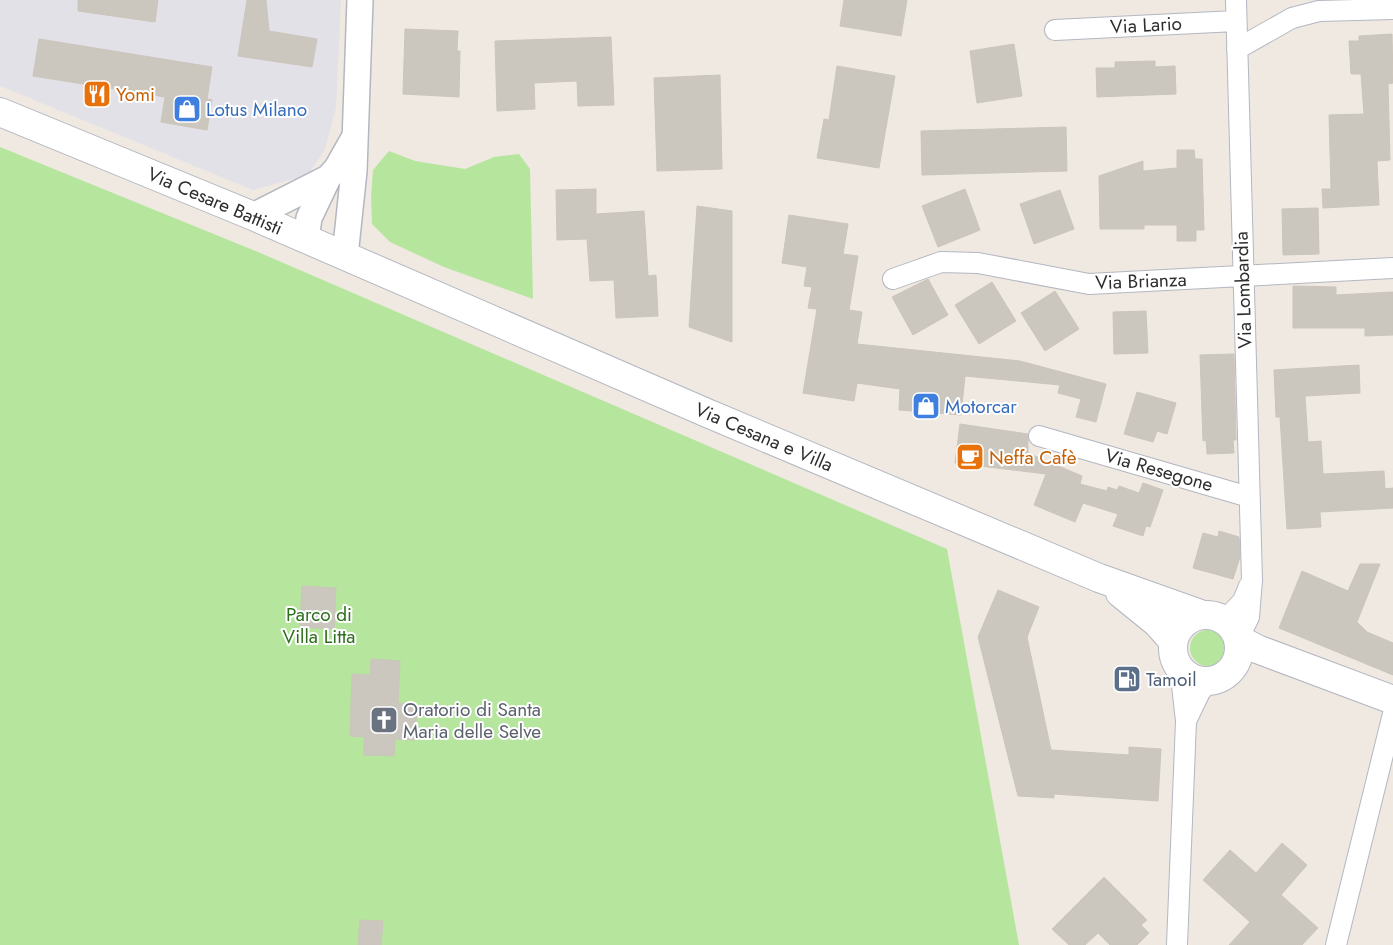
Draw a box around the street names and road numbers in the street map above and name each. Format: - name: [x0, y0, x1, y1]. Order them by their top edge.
- street label: Via Lario: [1109, 10, 1183, 40]
- street label: Via Cesare Battisti: [143, 160, 287, 242]
- street label: Via Lombardia: [1227, 231, 1259, 349]
- street label: Via Brianza: [1095, 266, 1187, 296]
- street label: Via Cesana e Villa: [691, 396, 837, 478]
- street label: Via Resegone: [1102, 442, 1216, 498]

